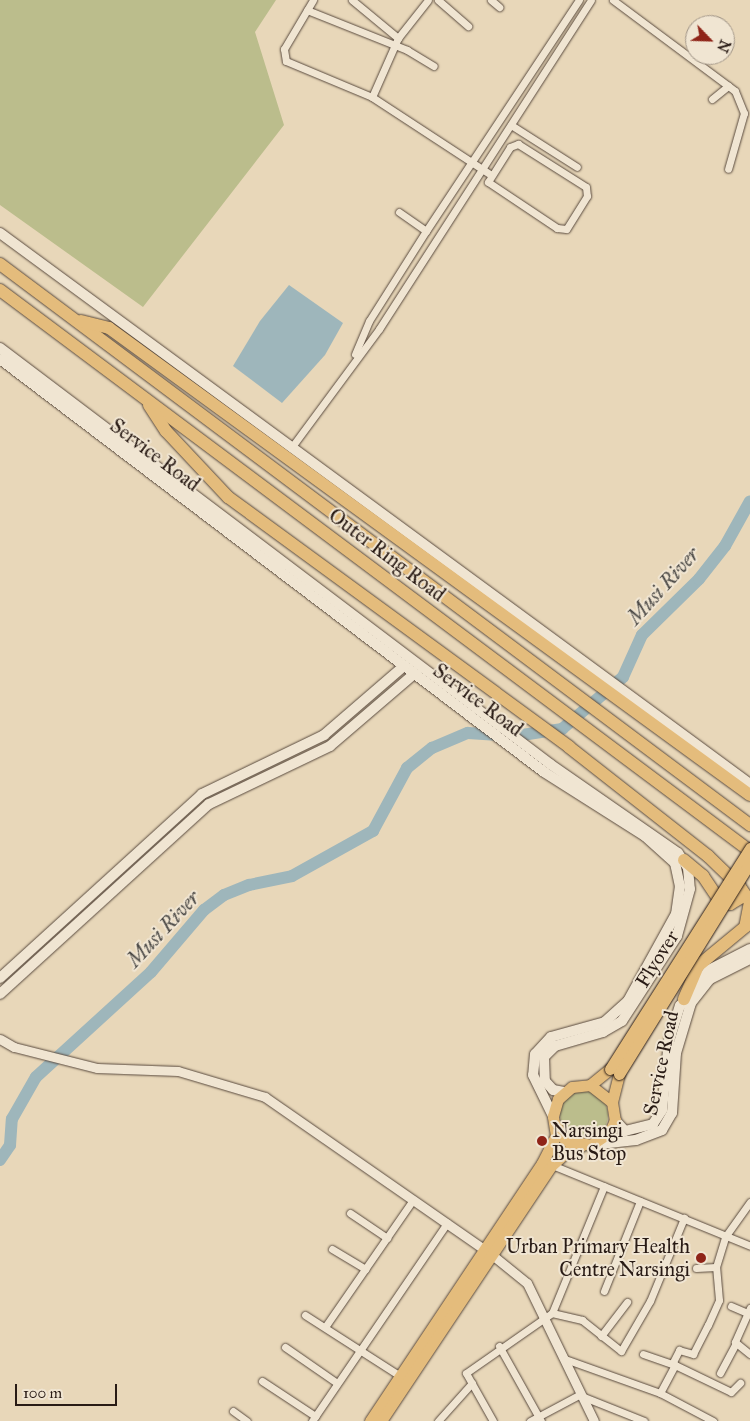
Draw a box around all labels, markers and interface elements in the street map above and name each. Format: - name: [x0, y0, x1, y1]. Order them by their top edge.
- north arrow: [685, 15, 735, 65]
- text: N: [713, 37, 733, 55]
- street label: Service Road: [105, 413, 205, 497]
- street label: Outer Ring Road: [324, 503, 450, 607]
- water label: Musi River: [622, 542, 704, 630]
- street label: Service Road: [428, 658, 528, 742]
- water label: Musi River: [121, 885, 205, 973]
- street label: Flyover: [630, 926, 684, 992]
- street label: Service Road: [638, 1008, 684, 1118]
- place label: Narsingi Bus Stop: [552, 1118, 626, 1165]
- marker: Narsingi Bus Stop: [536, 1135, 548, 1147]
- place label: Urban Primary Health Centre Narsingi: [506, 1234, 690, 1281]
- marker: Urban Primary Health Centre Narsingi: [694, 1251, 708, 1265]
- scale bar: [18, 1374, 120, 1406]
- text: 100 m: [23, 1384, 62, 1402]

